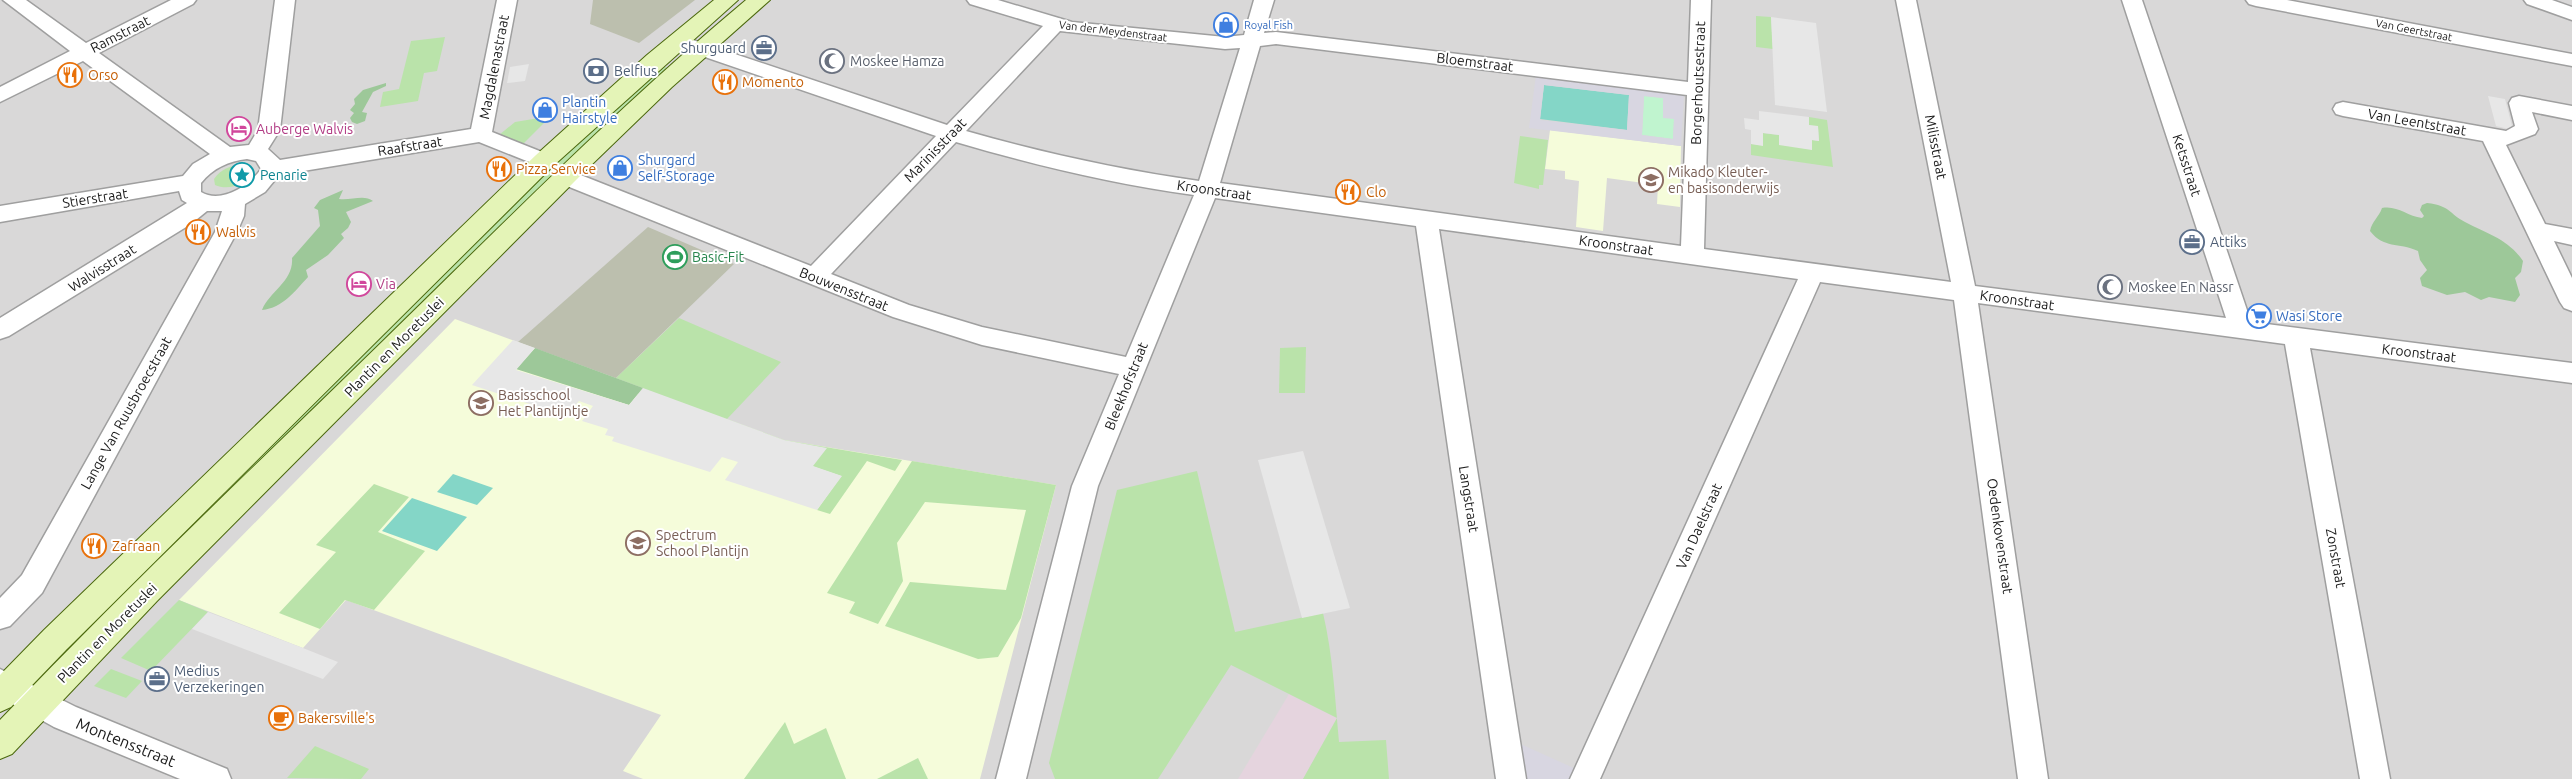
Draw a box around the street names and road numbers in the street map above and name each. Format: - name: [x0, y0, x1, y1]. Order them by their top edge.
- street label: Ramstraat: [88, 12, 153, 56]
- street label: Magdalenastraat: [476, 13, 512, 121]
- street label: Van Geertstraat: [2375, 17, 2454, 43]
- street label: Van der Meydenstraat: [1058, 18, 1169, 44]
- street label: Borgerhoutsestraat: [1688, 20, 1708, 145]
- street label: Bloemstraat: [1436, 49, 1515, 75]
- street label: Van Leentstraat: [2366, 105, 2468, 139]
- street label: Milisstraat: [1922, 113, 1950, 181]
- street label: Marinisstraat: [901, 114, 970, 185]
- street label: Ketsstraat: [2169, 132, 2205, 199]
- street label: Raafstraat: [377, 133, 444, 159]
- street label: Kroonstraat: [1176, 177, 1253, 203]
- street label: Stierstraat: [61, 185, 129, 211]
- street label: Kroonstraat: [1578, 232, 1655, 258]
- street label: Walvisstraat: [65, 241, 139, 295]
- street label: Bouwensstraat: [797, 264, 891, 314]
- street label: Kroonstraat: [1979, 287, 2056, 313]
- street label: Plantin en Moretuslei: [341, 294, 447, 400]
- street label: Lange Van Ruusbroecstraat: [77, 334, 175, 492]
- street label: Bleekhofstraat: [1101, 339, 1151, 432]
- street label: Kroonstraat: [2381, 340, 2458, 366]
- street label: Langstraat: [1456, 465, 1482, 534]
- street label: Oedenkovenstraat: [1984, 477, 2016, 595]
- street label: Van Daelstraat: [1673, 480, 1725, 571]
- street label: Zonstraat: [2323, 527, 2349, 590]
- street label: Plantin en Moretuslei: [54, 580, 160, 686]
- street label: Montensstraat: [74, 714, 179, 770]

